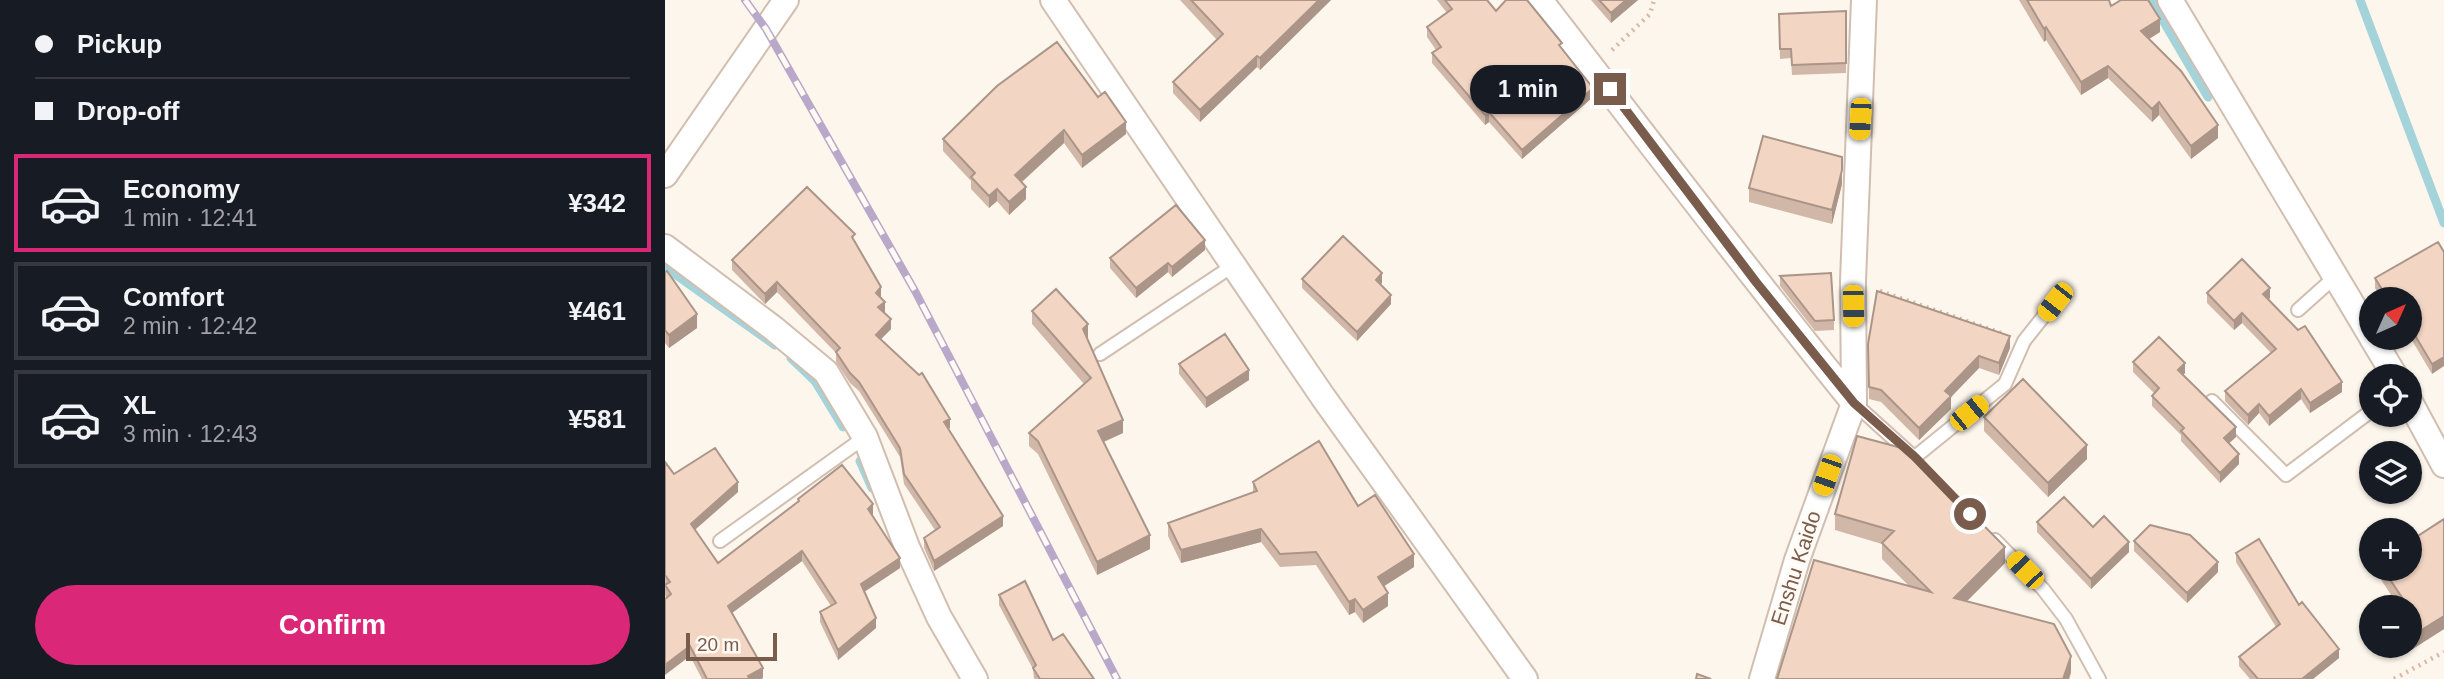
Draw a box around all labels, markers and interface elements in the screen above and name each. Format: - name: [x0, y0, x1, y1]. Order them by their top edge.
- text: Pickup: [77, 29, 162, 59]
- callout: 1 min: [1470, 64, 1585, 114]
- route end: [1594, 73, 1626, 105]
- text: 1 min: [1498, 76, 1558, 102]
- text: Drop-off: [77, 96, 180, 126]
- car: [1849, 97, 1872, 141]
- icon: car: [39, 172, 102, 235]
- text: Economy: [123, 174, 240, 204]
- text: ¥342: [568, 188, 626, 218]
- text: 1 min · 12:41: [123, 205, 257, 231]
- car: [2034, 279, 2077, 325]
- icon: car: [39, 280, 102, 343]
- text: Comfort: [123, 282, 224, 312]
- car: [1843, 285, 1864, 327]
- north arrow: [2359, 287, 2422, 350]
- map controls: [2359, 287, 2422, 658]
- text: ¥461: [568, 296, 626, 326]
- text: 2 min · 12:42: [123, 313, 257, 339]
- button: locate: [2359, 364, 2422, 427]
- icon: car: [39, 388, 102, 451]
- text: XL: [123, 390, 156, 420]
- car: [1947, 392, 1992, 434]
- text: ¥581: [568, 404, 626, 434]
- text: 3 min · 12:43: [123, 421, 257, 447]
- button: layers: [2359, 441, 2422, 504]
- car: [1811, 452, 1844, 498]
- route start: [1954, 498, 1986, 530]
- street label: Enshu Kaido: [1766, 508, 1825, 628]
- button: +: [2359, 518, 2422, 581]
- car: [2003, 548, 2048, 592]
- button: Confirm: [35, 585, 630, 665]
- button: −: [2359, 595, 2422, 658]
- scale bar: [686, 630, 777, 662]
- text: 20 m: [697, 634, 739, 655]

